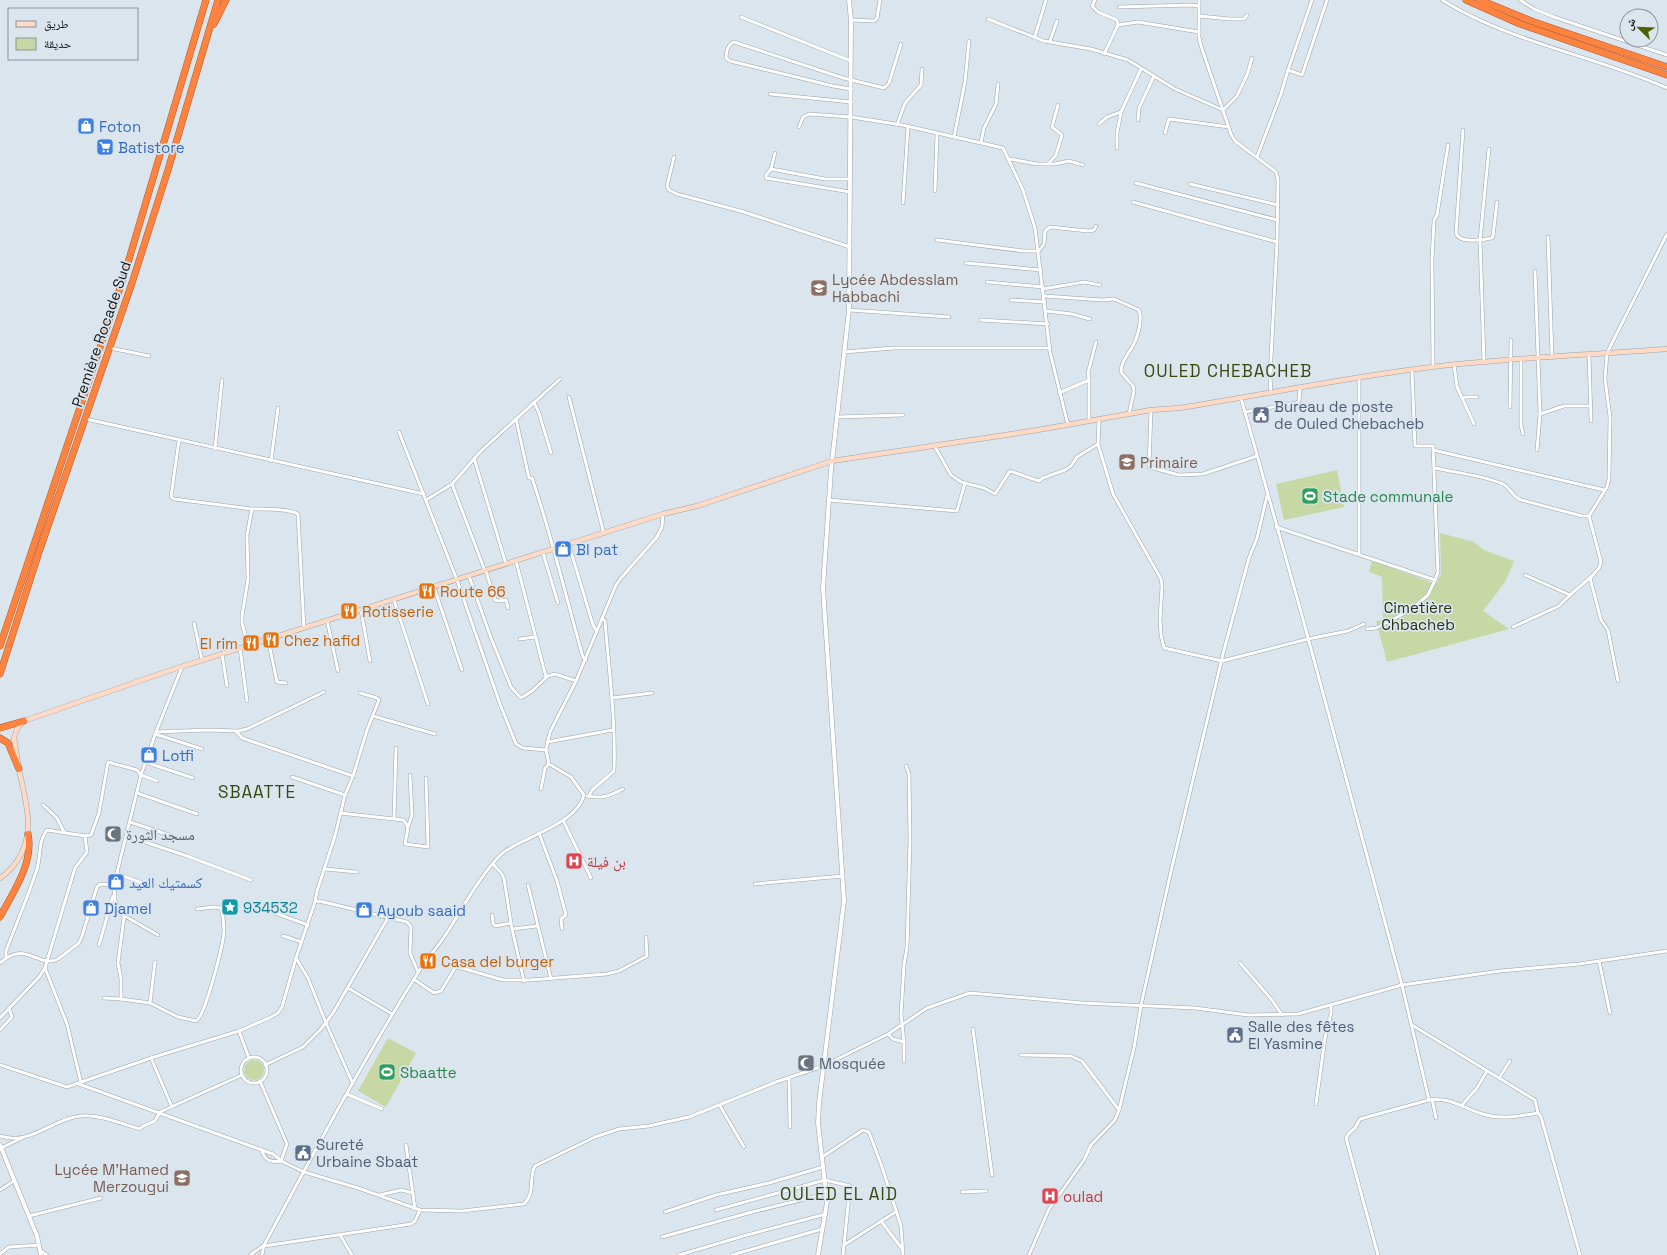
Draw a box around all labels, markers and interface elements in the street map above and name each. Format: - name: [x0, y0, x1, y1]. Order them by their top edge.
- legend: [8, 8, 138, 60]
- north arrow: [1619, 8, 1659, 48]
- text: طريق: [44, 16, 69, 32]
- text: ش: [1621, 16, 1640, 33]
- text: حديقة: [44, 36, 72, 52]
- shop icon: Foton: [76, 116, 96, 136]
- place label: Foton: [99, 117, 141, 136]
- supermarket icon: Batistore: [95, 137, 115, 157]
- place label: Batistore: [118, 138, 185, 157]
- street label: Première Rocade Sud: [67, 258, 135, 410]
- place label: Lycée Abdesslam Habbachi: [832, 270, 958, 306]
- school or university icon: Lycée Abdesslam Habbachi: [809, 278, 829, 298]
- district label: OULED CHEBACHEB: [1144, 360, 1312, 382]
- place label: Bureau de poste de Ouled Chebacheb: [1274, 397, 1424, 433]
- public building icon: Bureau de poste de Ouled Chebacheb: [1251, 405, 1271, 425]
- school or university icon: Primaire: [1117, 452, 1137, 472]
- place label: Primaire: [1140, 453, 1198, 472]
- sports icon: Stade communale: [1300, 486, 1320, 506]
- place label: Stade communale: [1323, 487, 1453, 506]
- shop icon: Bl pat: [553, 539, 573, 559]
- place label: Bl pat: [576, 540, 618, 559]
- restaurant icon: Route 66: [417, 581, 437, 601]
- place label: Route 66: [440, 582, 506, 601]
- park label: Cimetière Chbacheb: [1381, 598, 1455, 634]
- restaurant icon: Rotisserie: [339, 601, 359, 621]
- place label: Rotisserie: [362, 602, 434, 621]
- restaurant icon: Chez hafid: [261, 630, 281, 650]
- place label: Chez hafid: [284, 631, 360, 650]
- restaurant icon: El rim: [241, 633, 261, 653]
- place label: El rim: [200, 634, 238, 653]
- shop icon: Lotfi: [139, 745, 159, 765]
- place label: Lotfi: [162, 746, 194, 765]
- district label: SBAATTE: [218, 781, 296, 803]
- mosque icon: مسجد الثورة: [103, 824, 123, 844]
- place label: مسجد الثورة: [126, 825, 195, 844]
- hospital icon: بن فيلة: [564, 851, 584, 871]
- place label: بن فيلة: [587, 852, 626, 872]
- shop icon: كسمتيك العيد: [106, 872, 126, 892]
- place label: كسمتيك العيد: [129, 873, 203, 892]
- place icon: 934532: [220, 897, 240, 917]
- shop icon: Djamel: [81, 898, 101, 918]
- place label: 934532: [243, 898, 298, 917]
- place label: Djamel: [104, 899, 152, 918]
- shop icon: Ayoub saaid: [354, 900, 374, 920]
- place label: Ayoub saaid: [377, 901, 466, 920]
- restaurant icon: Casa del burger: [418, 951, 438, 971]
- place label: Casa del burger: [441, 952, 554, 971]
- place label: Salle des fêtes El Yasmine: [1248, 1017, 1355, 1053]
- public building icon: Salle des fêtes El Yasmine: [1225, 1025, 1245, 1045]
- mosque icon: Mosquée: [796, 1053, 816, 1073]
- place label: Mosquée: [819, 1054, 886, 1073]
- sports icon: Sbaatte: [377, 1062, 397, 1082]
- place label: Sbaatte: [400, 1063, 457, 1082]
- place label: Sureté Urbaine Sbaat: [316, 1135, 418, 1171]
- public building icon: Sureté Urbaine Sbaat: [293, 1143, 313, 1163]
- place label: Lycée M'Hamed Merzougui: [54, 1160, 169, 1196]
- school or university icon: Lycée M'Hamed Merzougui: [172, 1168, 192, 1188]
- district label: OULED EL AID: [780, 1183, 898, 1205]
- hospital icon: oulad: [1040, 1186, 1060, 1206]
- place label: oulad: [1063, 1187, 1103, 1206]

